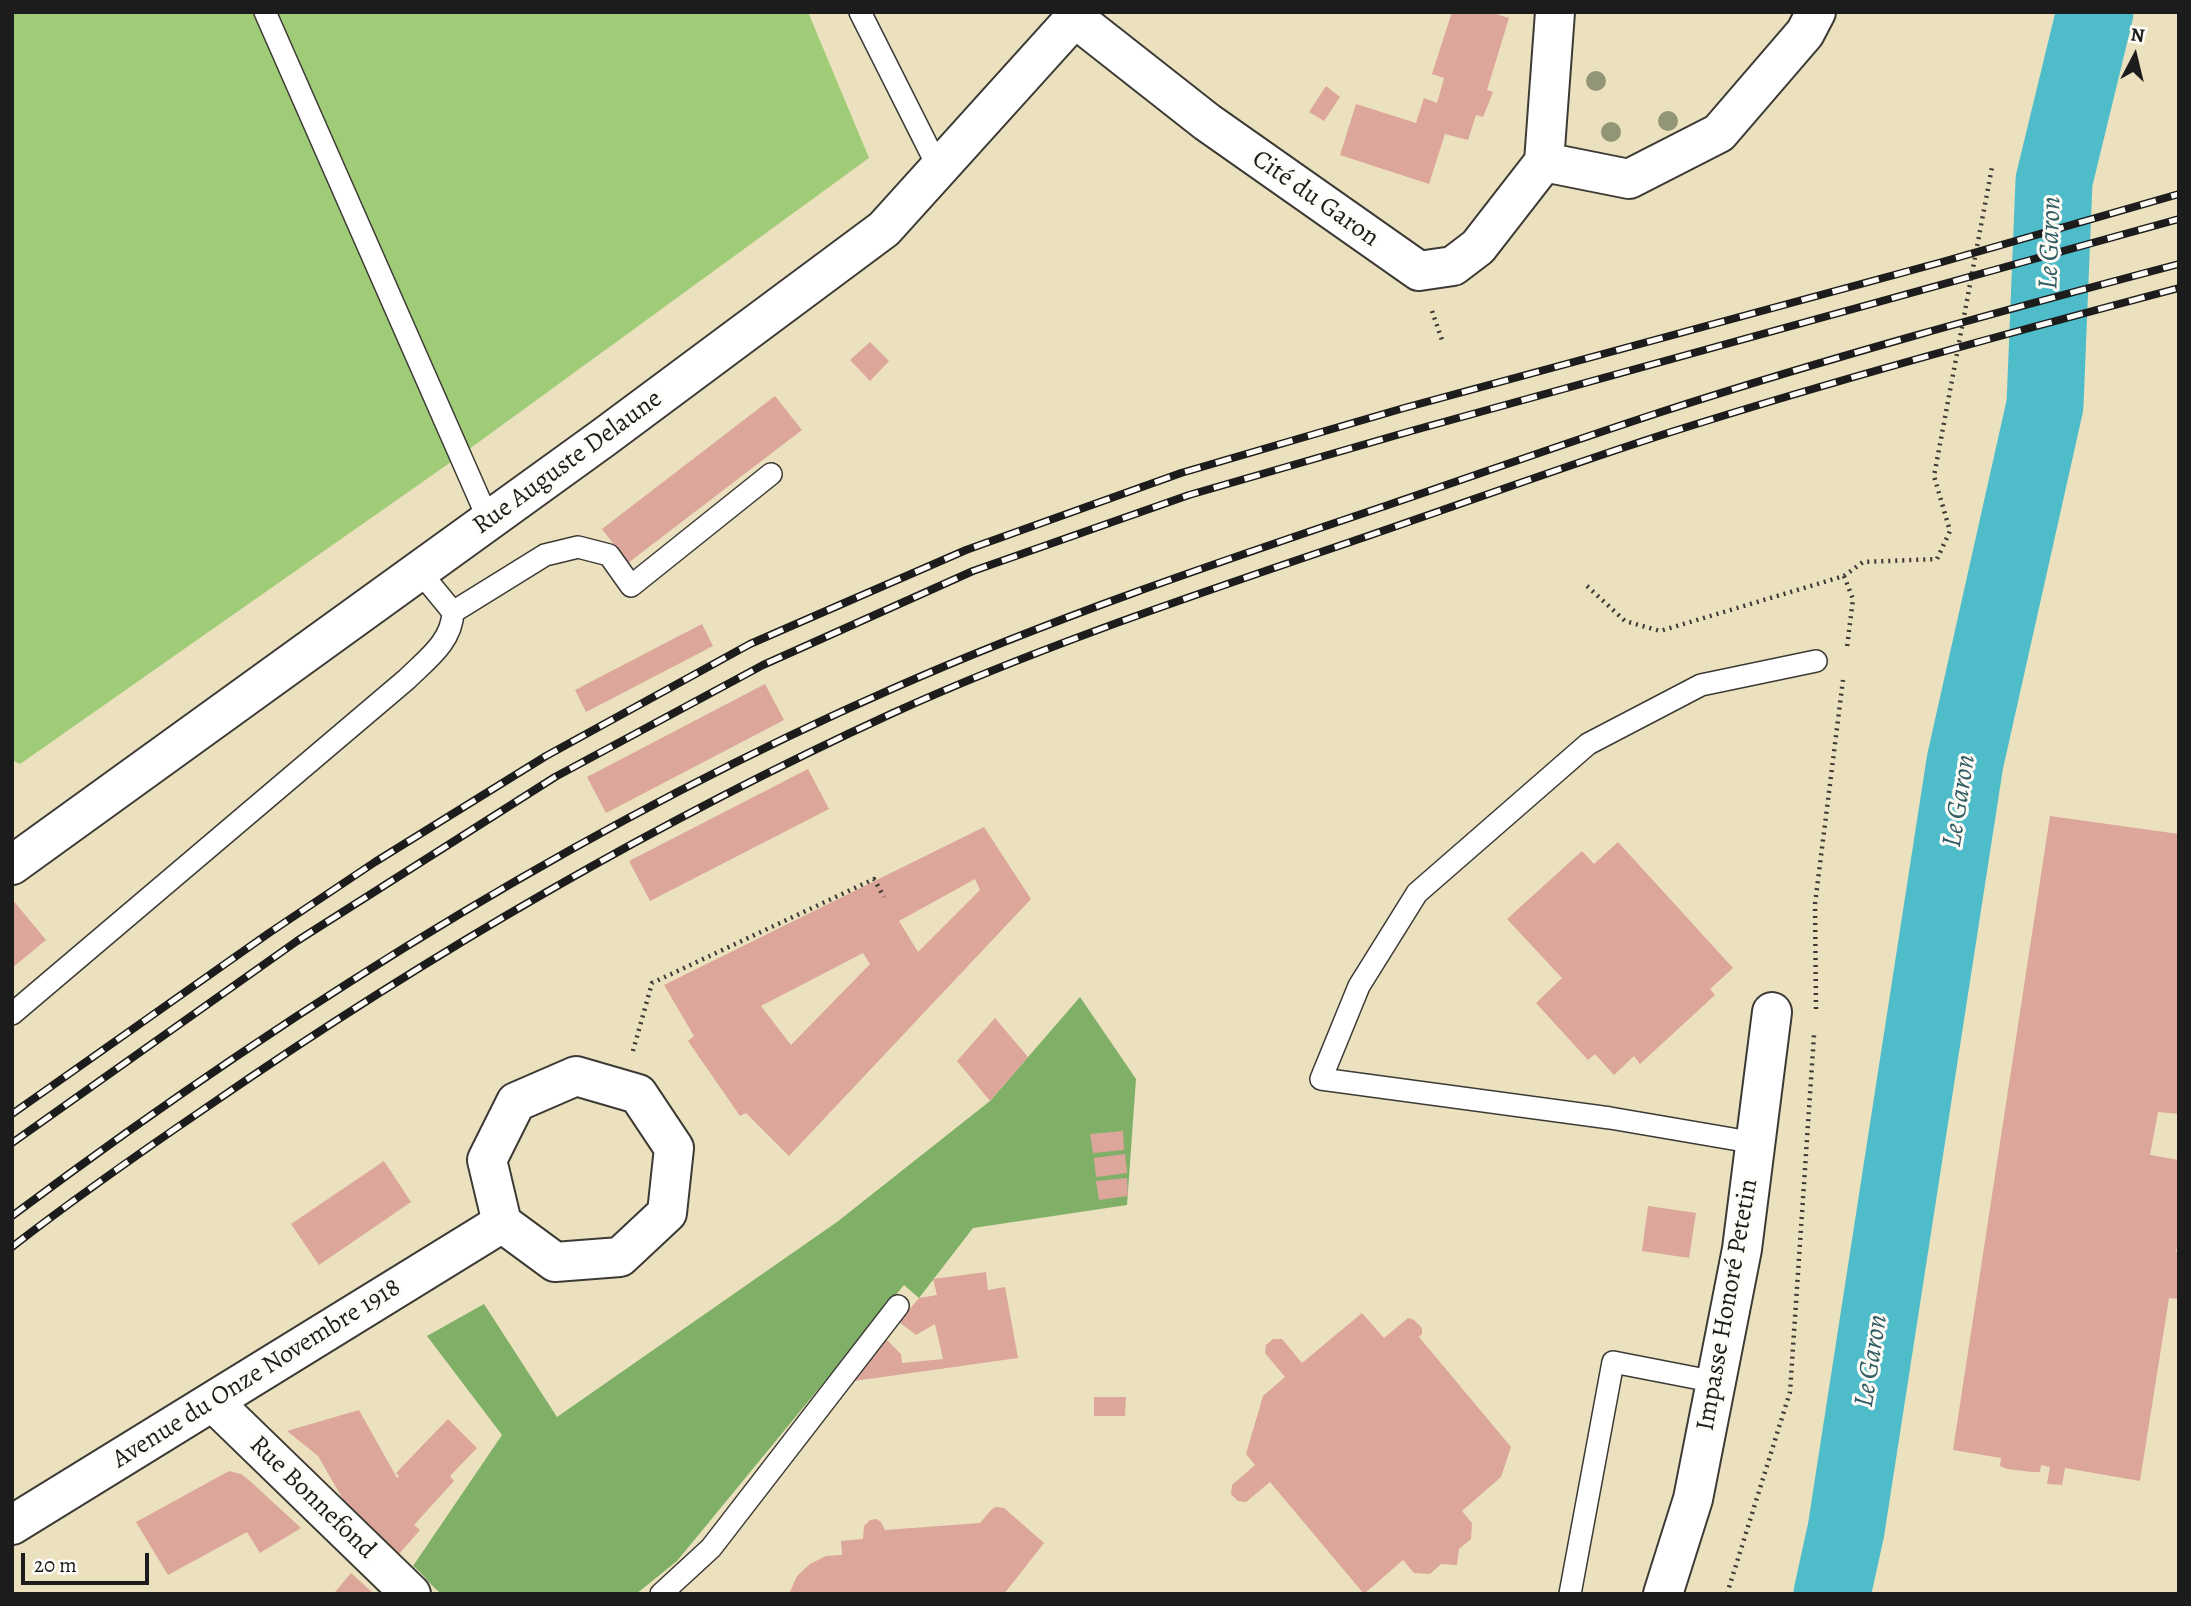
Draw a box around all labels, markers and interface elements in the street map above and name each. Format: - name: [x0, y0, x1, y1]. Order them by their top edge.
- north arrow: [2100, 21, 2170, 91]
- text: N: [2129, 21, 2146, 49]
- street label: Cité du Garon: [1246, 144, 1384, 254]
- water label: Le Garon: [2033, 196, 2069, 290]
- street label: Rue Auguste Delaune: [467, 384, 669, 542]
- water label: Le Garon: [1936, 752, 1984, 850]
- street label: Impasse Honoré Petetin: [1690, 1177, 1766, 1433]
- street label: Avenue du Onze Novembre 1918: [107, 1272, 407, 1476]
- water label: Le Garon: [1848, 1312, 1896, 1410]
- street label: Rue Bonnefond: [242, 1430, 382, 1566]
- scale bar: [24, 1540, 152, 1584]
- text: 20 m: [34, 1551, 77, 1579]

